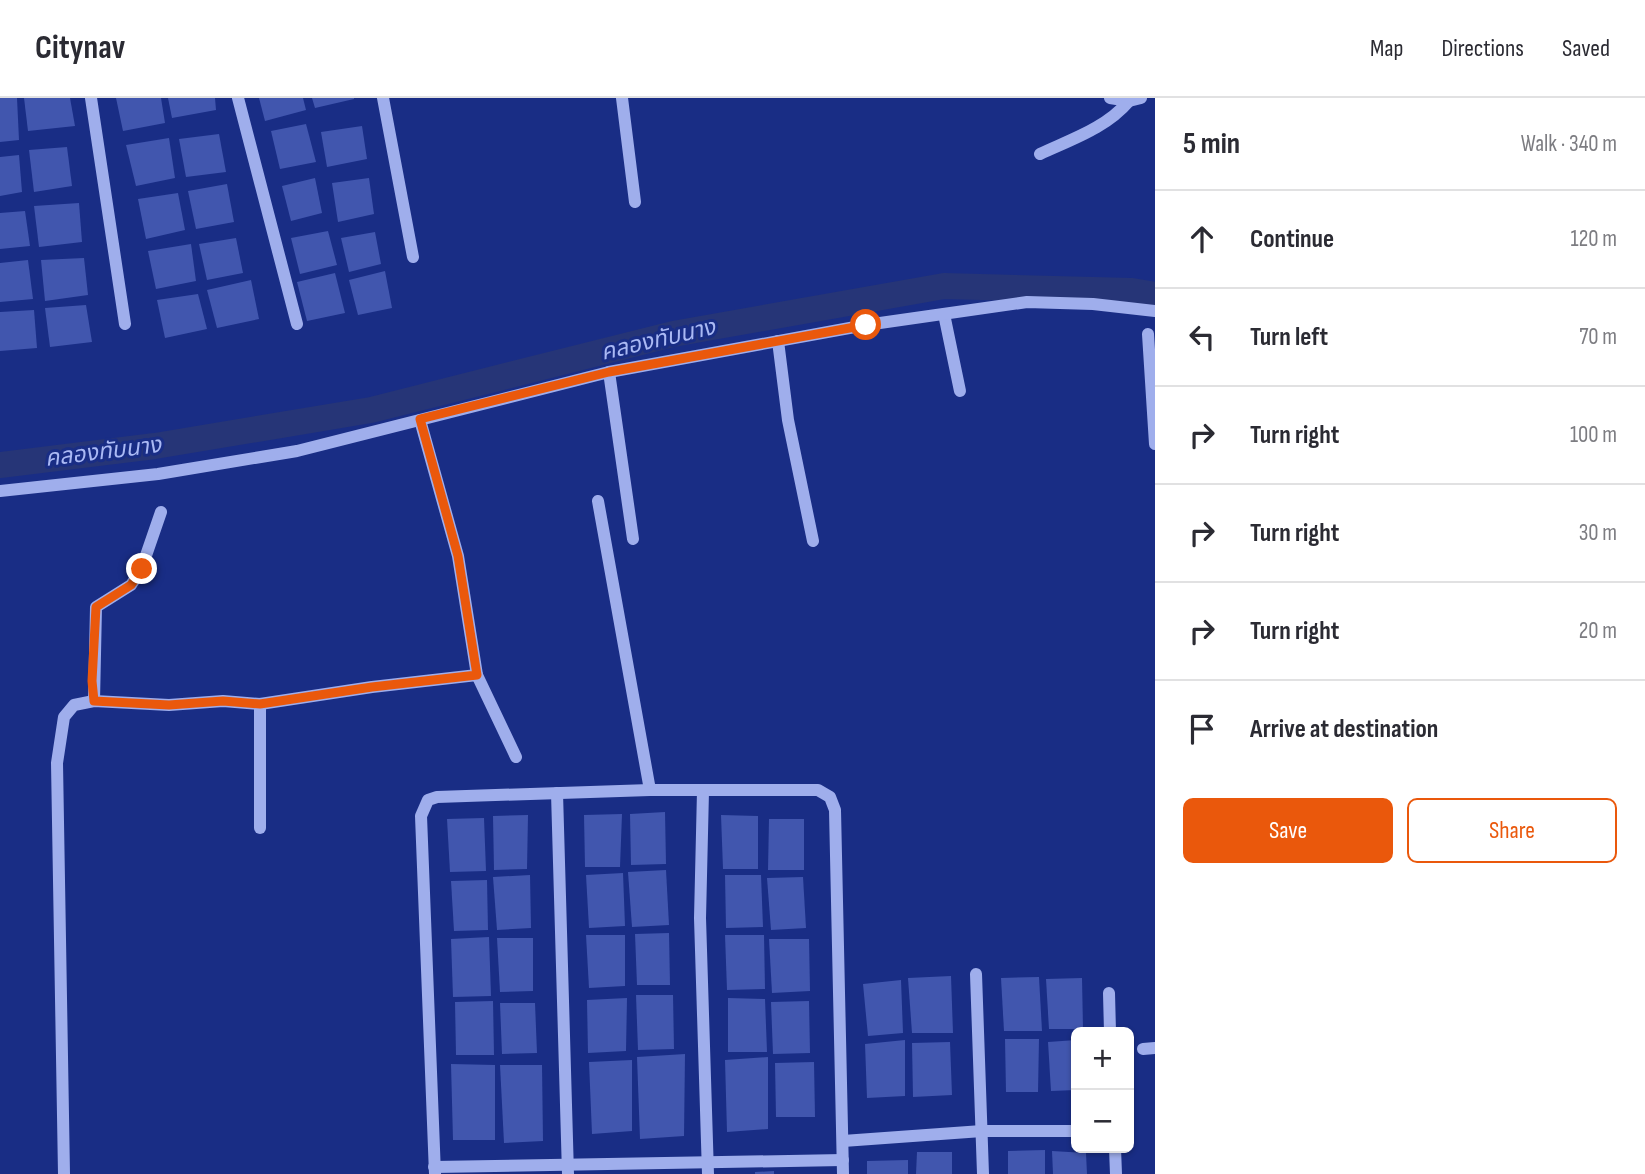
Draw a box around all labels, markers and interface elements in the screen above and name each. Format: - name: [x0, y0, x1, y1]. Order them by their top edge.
- text: Citynav: [35, 28, 125, 68]
- text: Map: [1370, 34, 1403, 63]
- text: Directions: [1441, 34, 1524, 63]
- text: Saved: [1562, 34, 1610, 63]
- text: 5 min: [1183, 126, 1240, 162]
- text: Walk · 340 m: [1521, 130, 1617, 158]
- icon: ahead: [1183, 220, 1221, 258]
- text: Continue: [1250, 224, 1334, 255]
- text: 120 m: [1571, 225, 1617, 253]
- route start: [850, 309, 881, 340]
- water label: คลองทับนาง: [598, 313, 720, 367]
- icon: left: [1183, 318, 1221, 356]
- text: Turn left: [1250, 322, 1328, 353]
- text: 70 m: [1579, 323, 1617, 351]
- icon: right: [1183, 416, 1221, 454]
- text: Turn right: [1250, 420, 1339, 451]
- text: 100 m: [1570, 421, 1617, 449]
- water label: คลองทับนาง: [43, 431, 164, 473]
- icon: right: [1183, 514, 1221, 552]
- text: Turn right: [1250, 518, 1339, 549]
- text: 30 m: [1579, 519, 1617, 547]
- route end: [126, 553, 157, 584]
- icon: right: [1183, 612, 1221, 650]
- text: Turn right: [1250, 616, 1339, 647]
- text: 20 m: [1579, 617, 1617, 645]
- icon: arrive: [1183, 710, 1221, 748]
- text: Arrive at destination: [1250, 714, 1438, 745]
- button: Save: [1183, 798, 1393, 863]
- button: Share: [1407, 798, 1617, 863]
- map controls: [1071, 1027, 1134, 1153]
- button: +: [1071, 1027, 1134, 1090]
- button: −: [1071, 1090, 1134, 1153]

